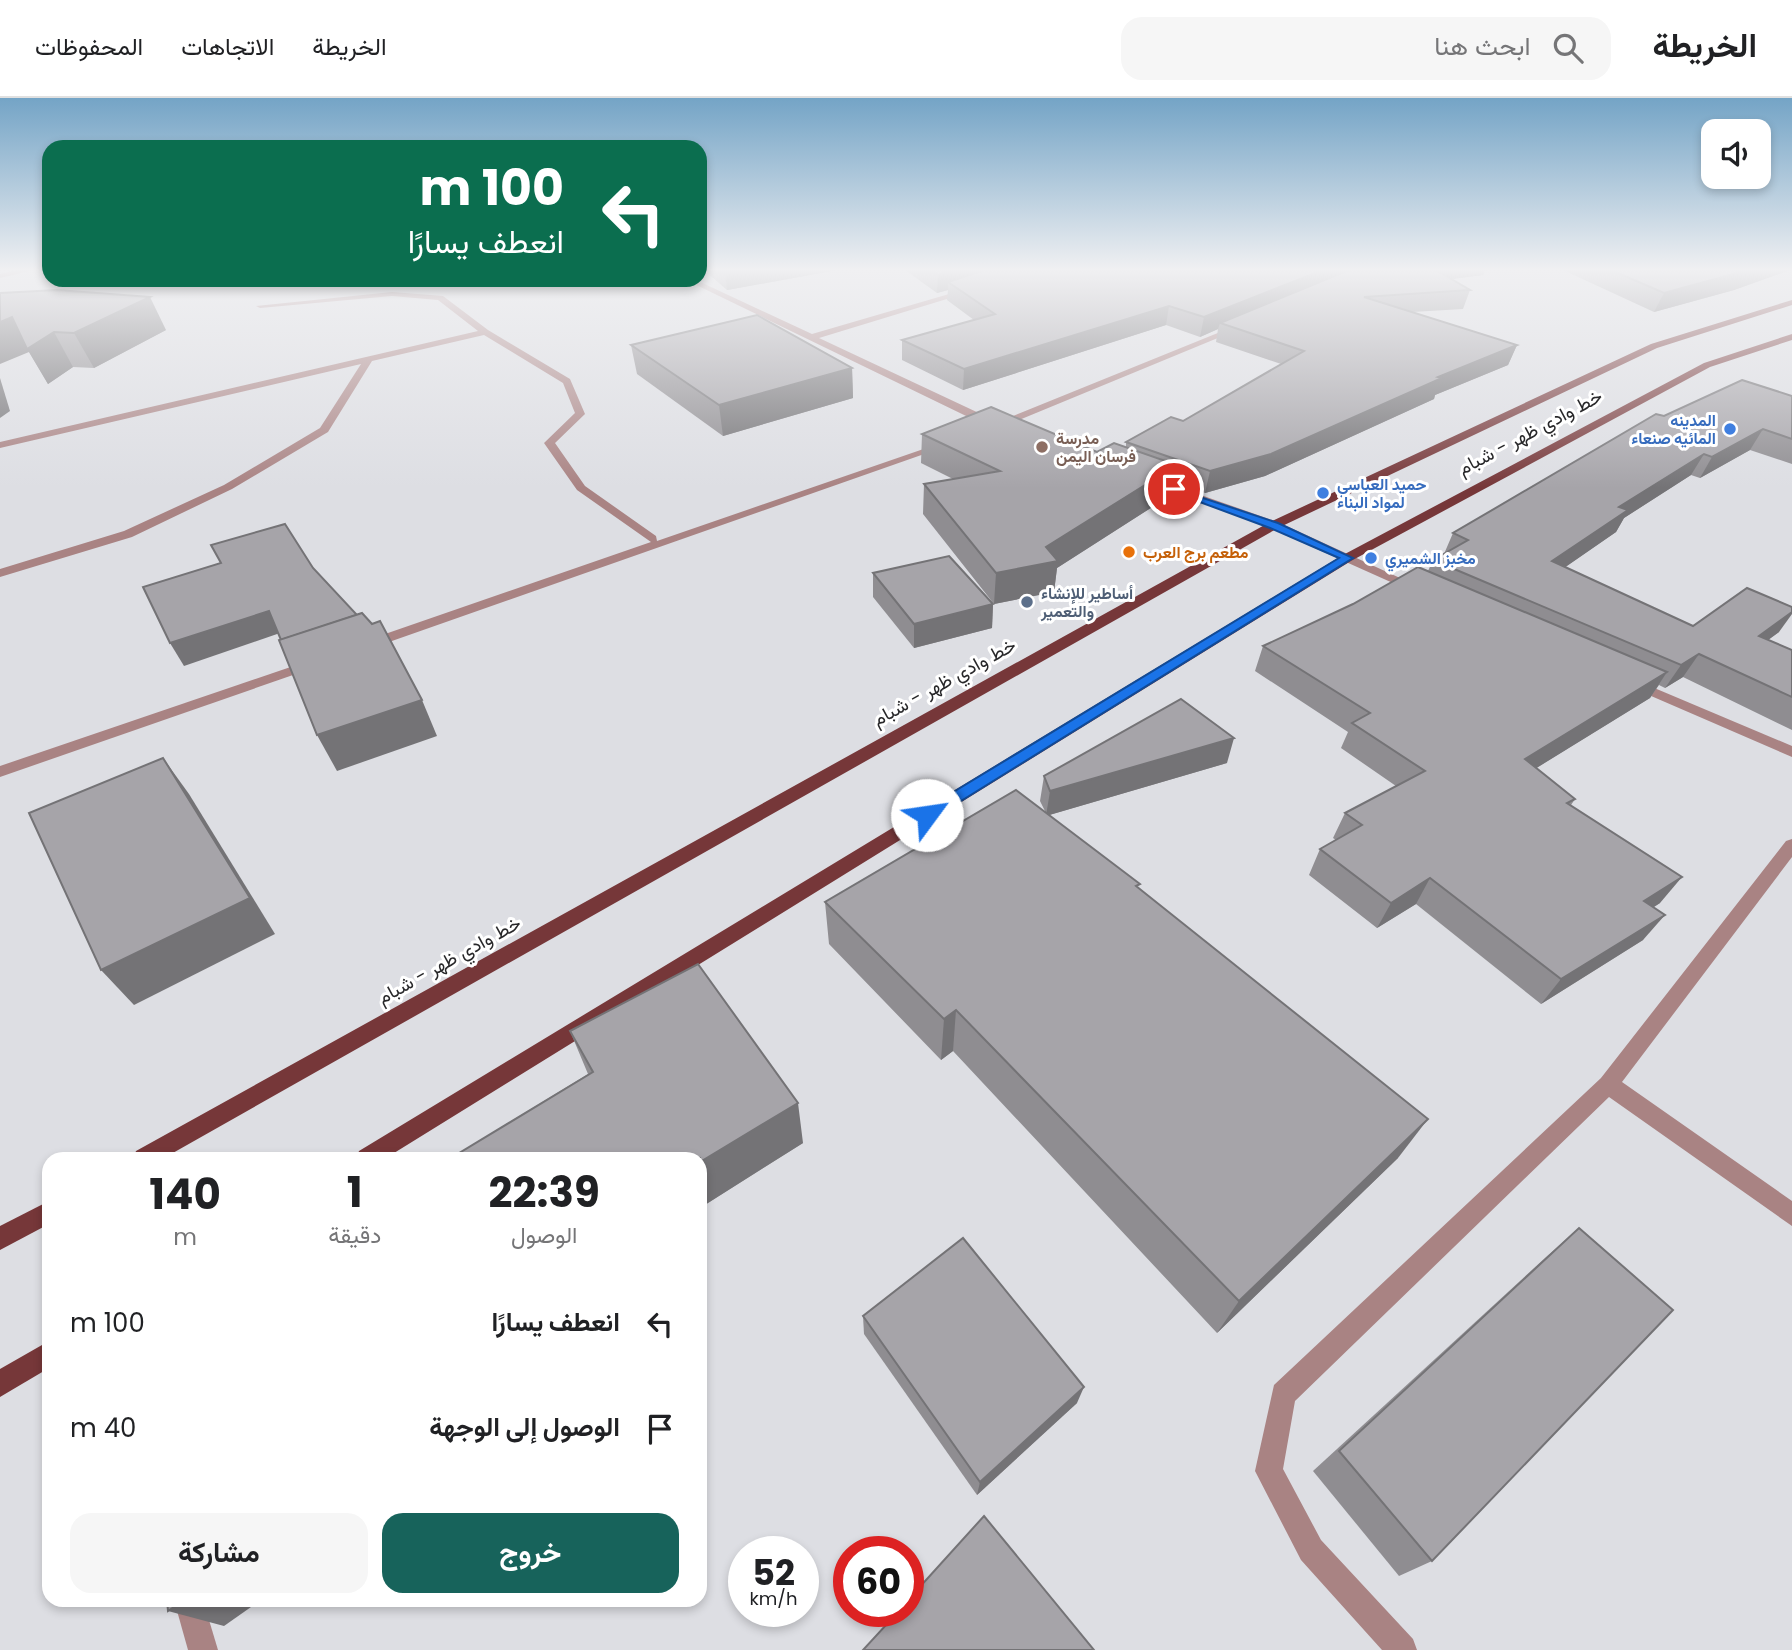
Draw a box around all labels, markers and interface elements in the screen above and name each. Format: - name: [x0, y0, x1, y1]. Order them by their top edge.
- search box: [1121, 17, 1611, 80]
- text: الخريطة: [1653, 22, 1757, 69]
- text: ابحث هنا: [1434, 28, 1531, 64]
- icon: search: [1549, 29, 1587, 67]
- text: المحفوظات: [35, 30, 143, 63]
- text: الاتجاهات: [181, 30, 274, 63]
- text: الخريطة: [312, 30, 387, 63]
- map controls: [1701, 119, 1771, 189]
- button: sound: [1701, 119, 1771, 189]
- text: 100 m: [419, 154, 564, 222]
- icon: left: [588, 168, 679, 259]
- text: انعطف يسارًا: [408, 219, 564, 264]
- street label: خط وادي ظهر - شبام: [1453, 382, 1608, 483]
- place label: المدينه المائيه صنعاء: [1631, 409, 1716, 450]
- marker: المدينه المائيه صنعاء: [1722, 421, 1738, 437]
- place label: مدرسة فرسان اليمن: [1056, 427, 1136, 468]
- marker: مدرسة فرسان اليمن: [1034, 439, 1050, 455]
- pin: [1144, 459, 1204, 519]
- icon: arrive: [1155, 470, 1193, 508]
- place label: حميد العباسي لمواد البناء: [1337, 473, 1426, 514]
- marker: حميد العباسي لمواد البناء: [1315, 485, 1331, 501]
- place label: مطعم برج العرب: [1143, 541, 1249, 564]
- marker: مطعم برج العرب: [1121, 544, 1137, 560]
- place label: مخبز الشميري: [1385, 547, 1476, 572]
- marker: مخبز الشميري: [1363, 550, 1379, 566]
- place label: أساطير للإنشاء والتعمير: [1040, 582, 1133, 623]
- marker: أساطير للإنشاء والتعمير: [1019, 594, 1035, 610]
- street label: خط وادي ظهر - شبام: [867, 631, 1022, 734]
- position arrow: [890, 778, 964, 852]
- street label: خط وادي ظهر - شبام: [372, 909, 527, 1012]
- text: 1: [347, 1163, 363, 1222]
- text: 22:39: [489, 1163, 600, 1222]
- text: 140: [149, 1165, 221, 1224]
- text: دقيقة: [328, 1219, 381, 1251]
- text: الوصول: [511, 1219, 577, 1251]
- text: m: [173, 1221, 197, 1253]
- text: انعطف يسارًا: [491, 1304, 620, 1340]
- text: 100 m: [70, 1305, 145, 1341]
- icon: left: [641, 1305, 679, 1343]
- text: الوصول إلى الوجهة: [429, 1409, 620, 1445]
- text: 40 m: [70, 1410, 136, 1446]
- icon: arrive: [641, 1410, 679, 1448]
- button: مشاركة: [70, 1513, 368, 1593]
- button: خروج: [382, 1513, 679, 1593]
- speed limit sign: 60: [833, 1536, 924, 1627]
- text: 52: [752, 1548, 795, 1597]
- text: km/h: [750, 1586, 797, 1611]

